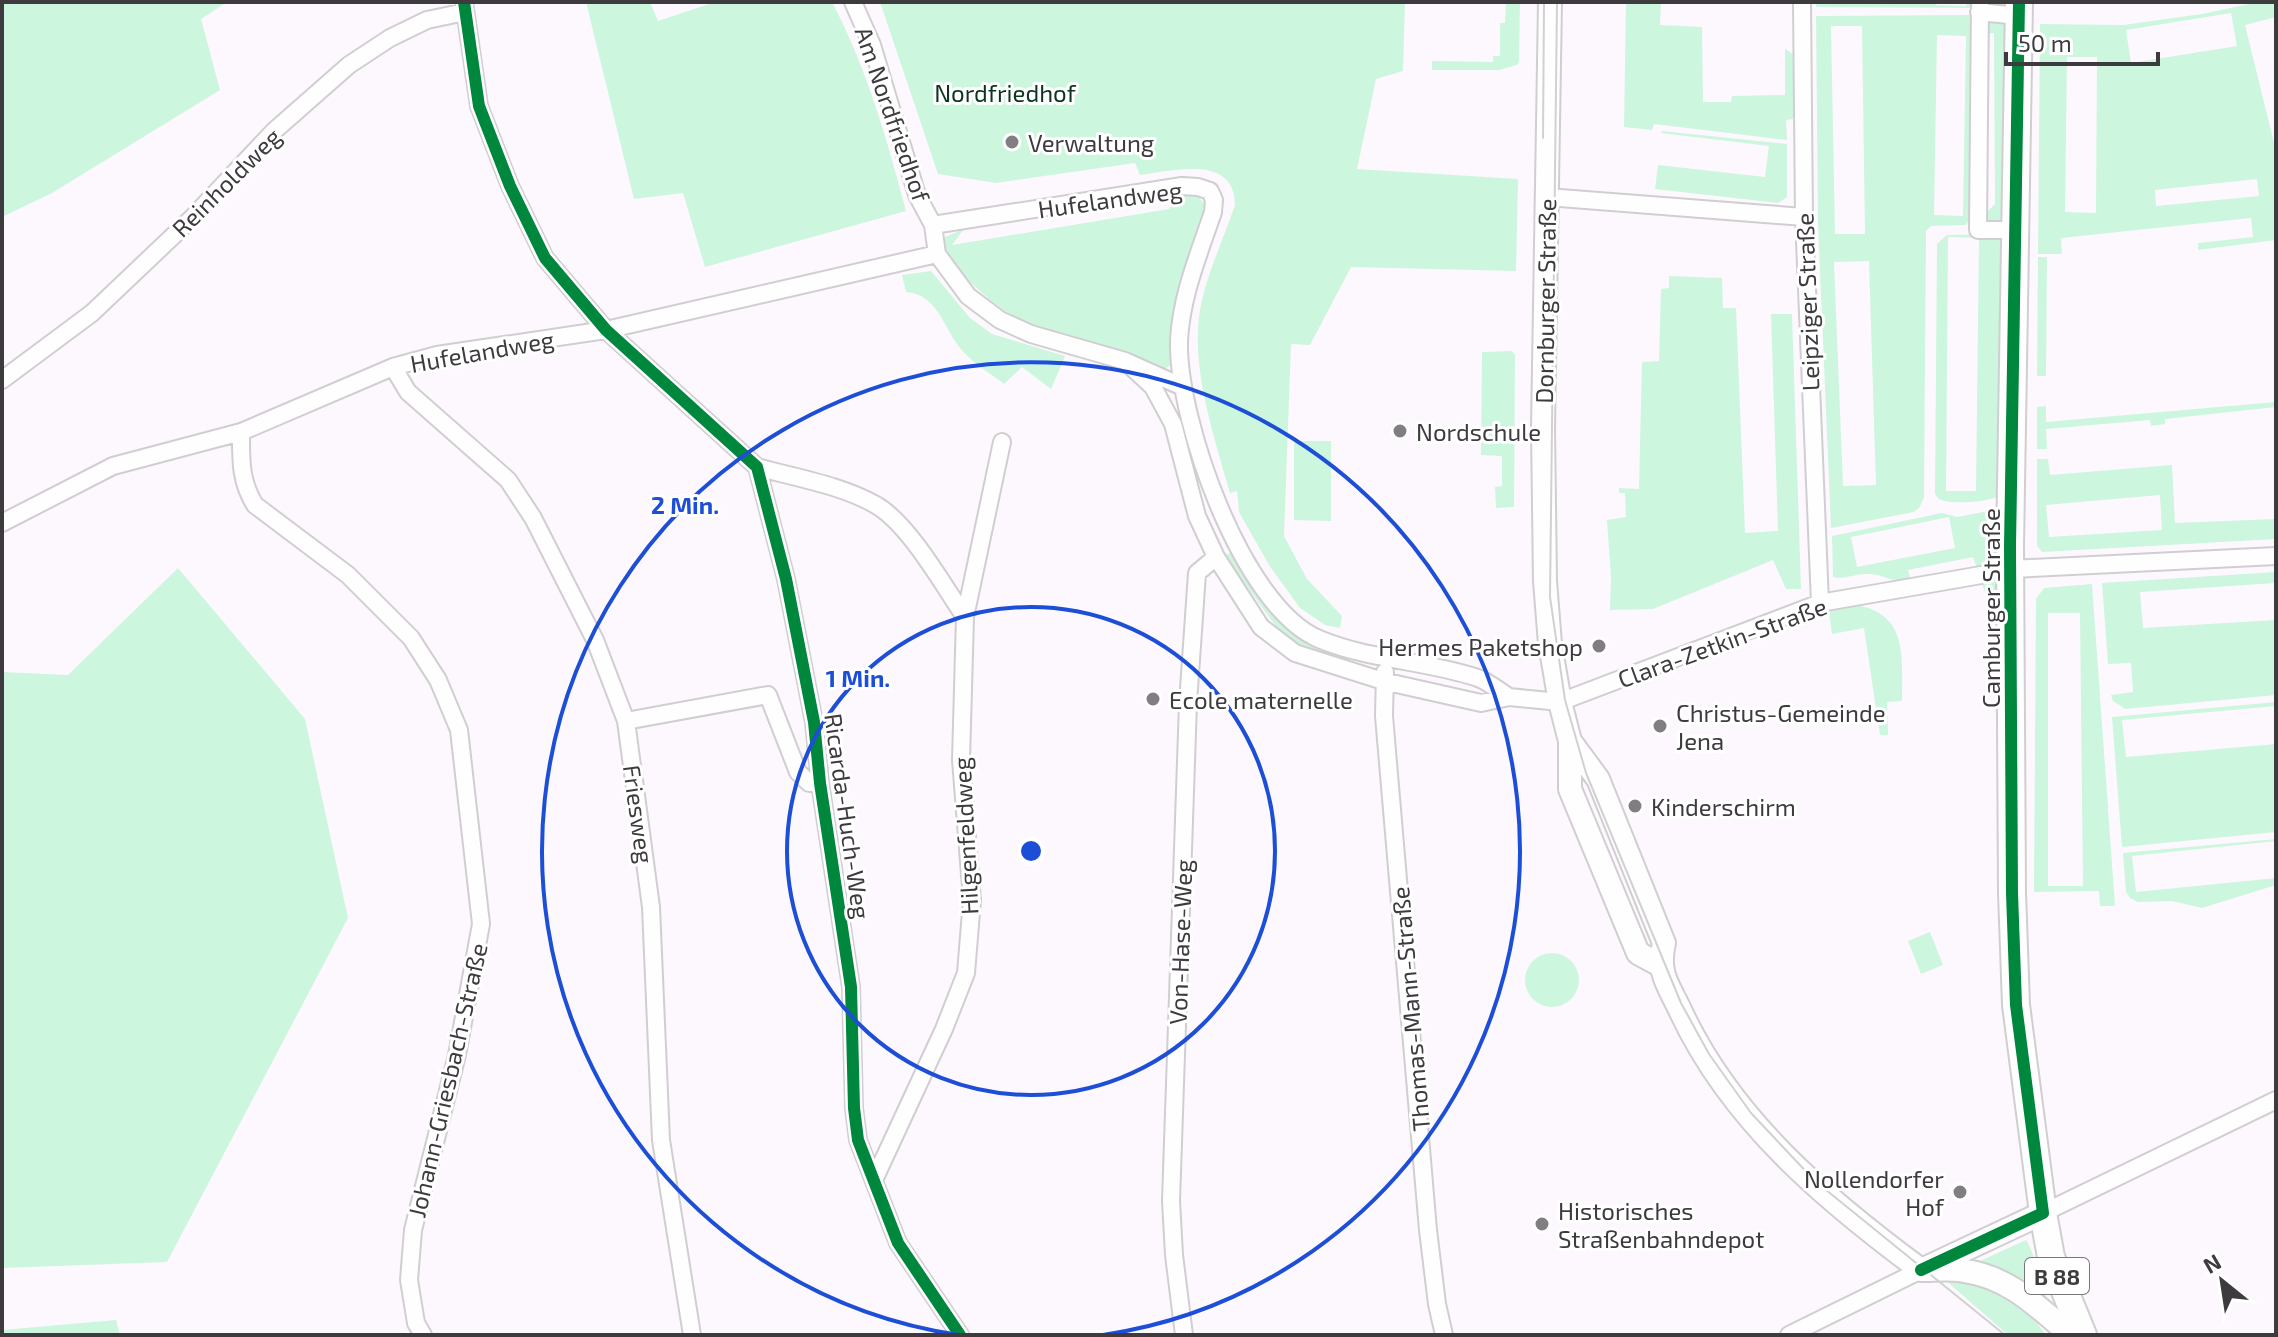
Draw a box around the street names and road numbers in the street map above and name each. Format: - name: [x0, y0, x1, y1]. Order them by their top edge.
- street label: Am Nordfriedhof: [850, 23, 937, 206]
- street label: Reinholdweg: [166, 122, 286, 242]
- street label: Hufelandweg: [1036, 175, 1184, 223]
- street label: Dornburger Straße: [1529, 198, 1561, 404]
- street label: Leipziger Straße: [1789, 212, 1825, 392]
- street label: Hufelandweg: [408, 324, 556, 378]
- street label: Camburger Straße: [1976, 508, 2005, 708]
- street label: Clara-Zetkin-Straße: [1614, 591, 1830, 693]
- street label: Ricarda-Huch-Weg: [819, 711, 877, 921]
- street label: Hilgenfeldweg: [946, 756, 984, 916]
- street label: Friesweg: [618, 763, 660, 865]
- street label: Von-Hase-Weg: [1163, 859, 1197, 1025]
- street label: Thomas-Mann-Straße: [1385, 885, 1435, 1133]
- street label: Johann-Griesbach-Straße: [401, 940, 493, 1220]
- road number: B 88: [2025, 1258, 2089, 1294]

